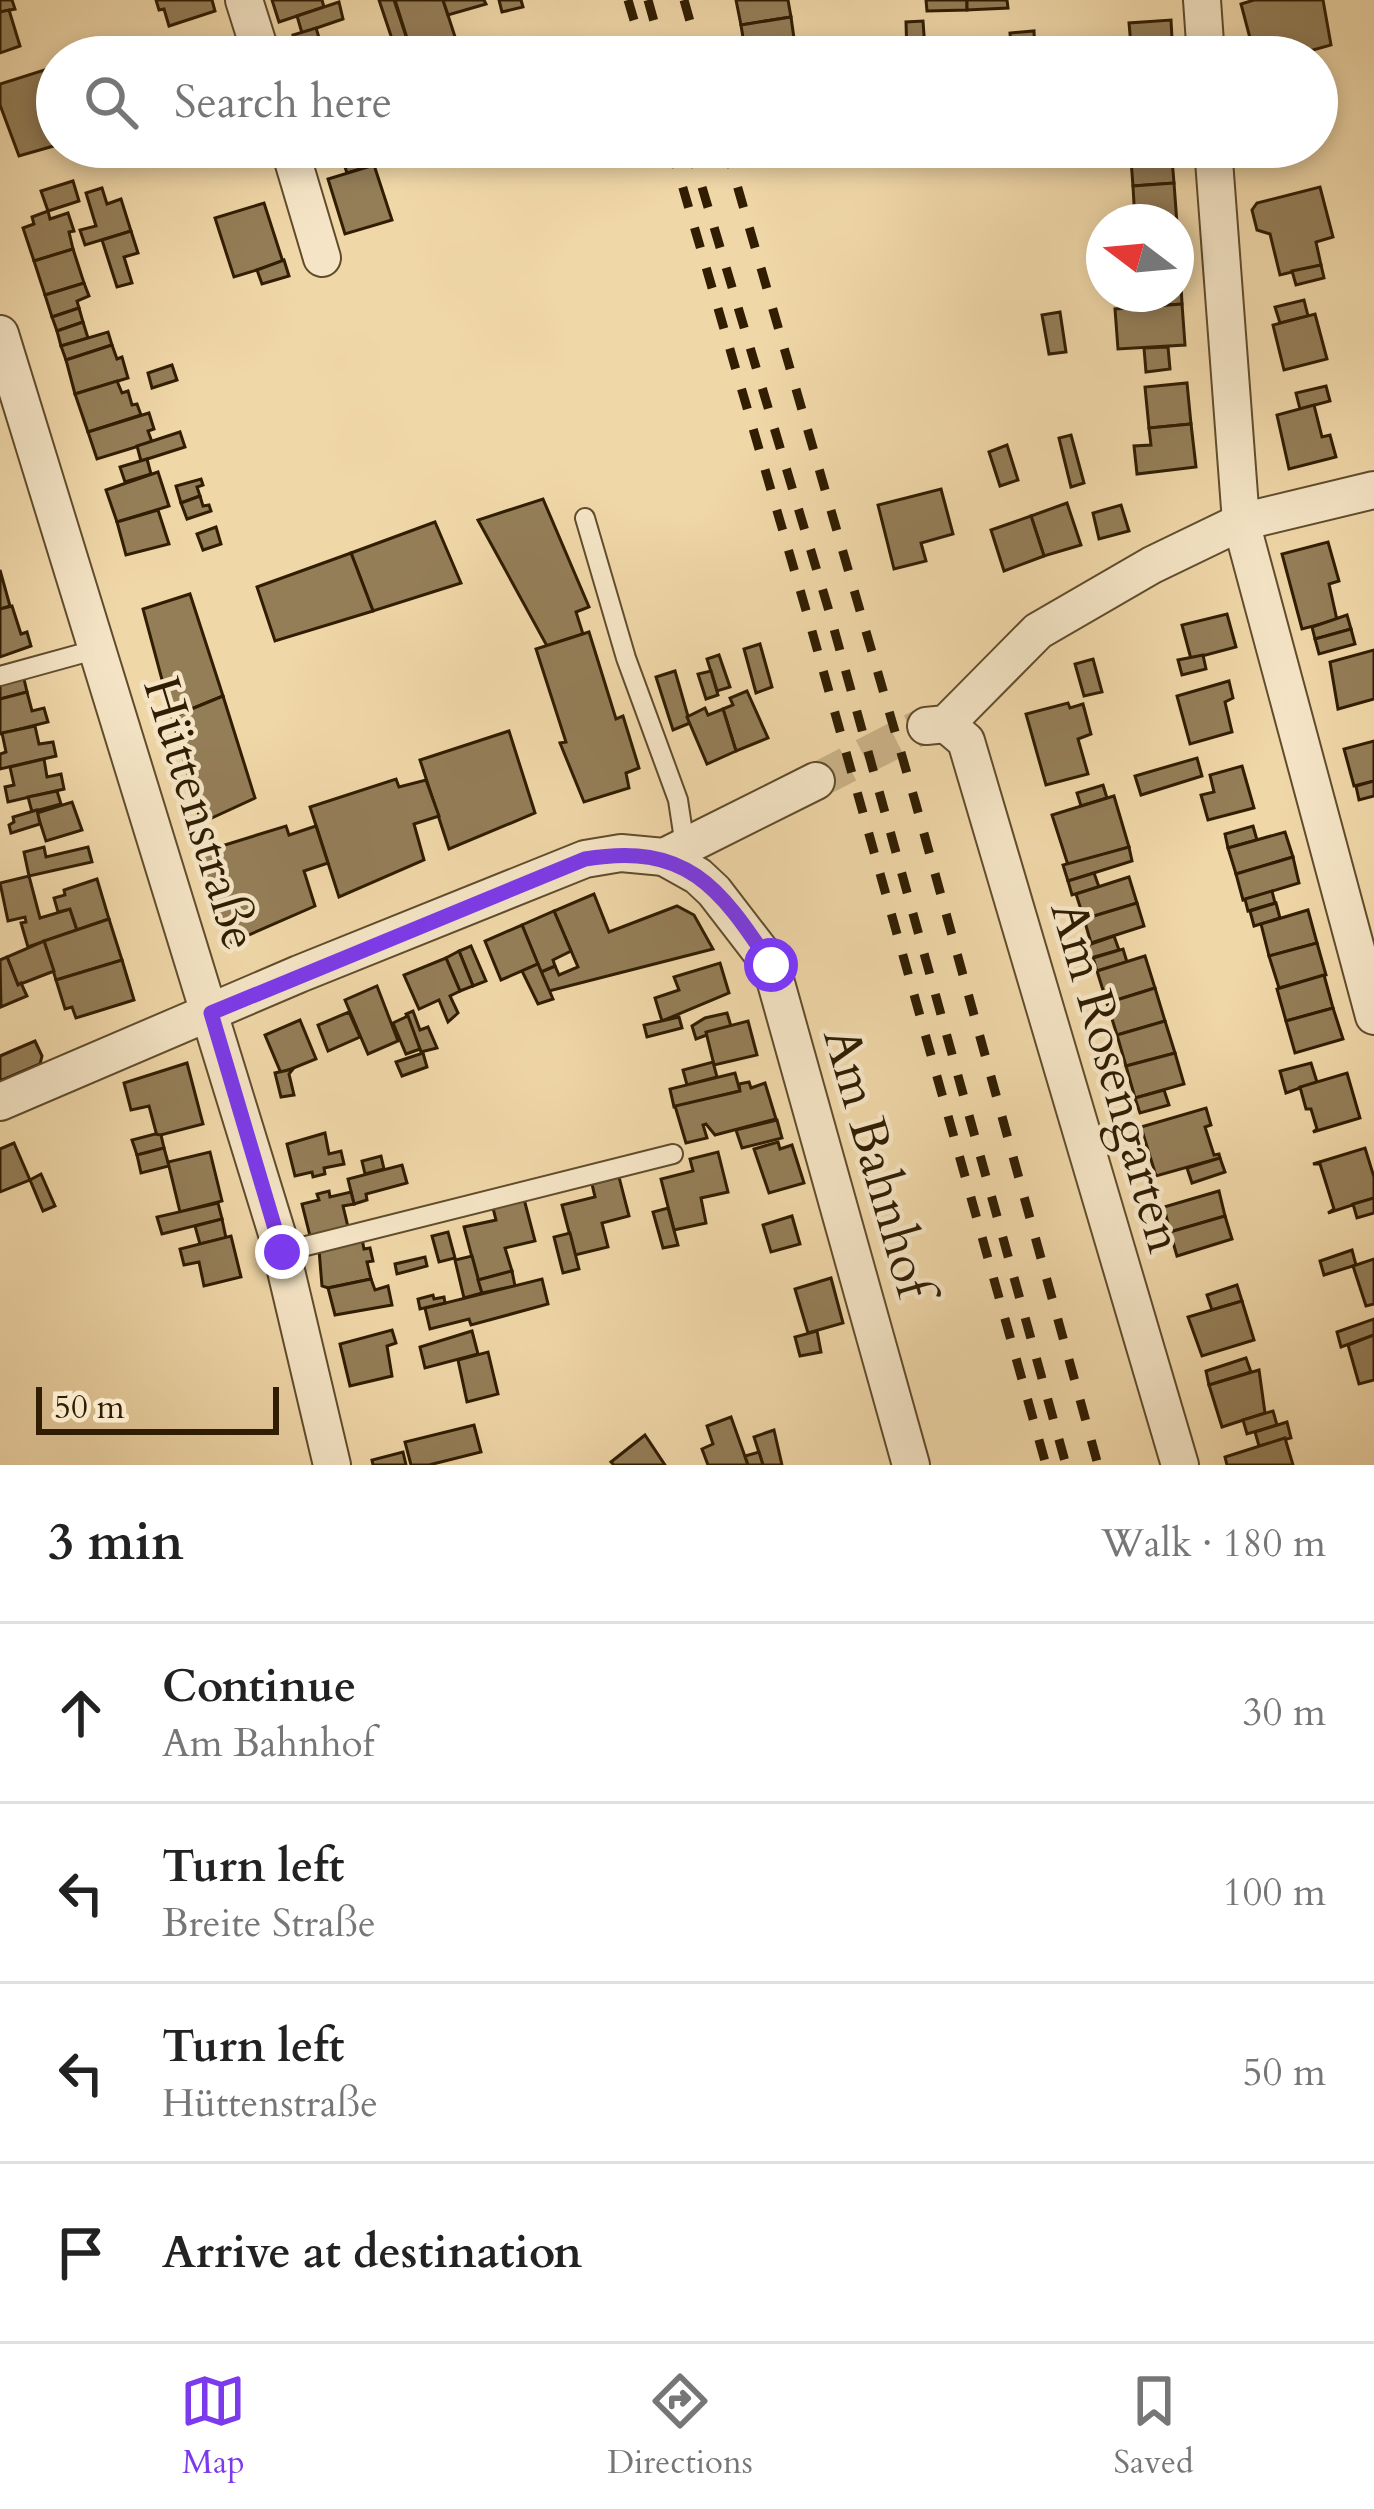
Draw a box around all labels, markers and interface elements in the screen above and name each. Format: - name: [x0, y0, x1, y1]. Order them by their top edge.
- search box: [36, 36, 1338, 168]
- icon: search: [78, 69, 144, 135]
- text: Search here: [174, 72, 392, 133]
- north arrow: [1086, 204, 1194, 312]
- street label: Hüttenstraße: [125, 668, 275, 959]
- street label: Am Rosengarten: [1032, 893, 1200, 1261]
- route start: [744, 938, 798, 992]
- street label: Am Bahnhof: [805, 1019, 951, 1313]
- route end: [255, 1225, 309, 1279]
- scale bar: [36, 1381, 279, 1434]
- text: 50 m: [54, 1385, 125, 1430]
- text: 3 min: [48, 1508, 184, 1578]
- text: Walk · 180 m: [1101, 1517, 1326, 1570]
- text: Continue: [162, 1656, 356, 1717]
- icon: ahead: [48, 1680, 114, 1746]
- text: 30 m: [1243, 1686, 1326, 1739]
- text: Am Bahnhof: [162, 1717, 375, 1770]
- text: Turn left: [162, 1836, 344, 1897]
- icon: left: [48, 1860, 114, 1926]
- text: 100 m: [1223, 1866, 1326, 1919]
- text: Breite Straße: [162, 1897, 376, 1950]
- text: Turn left: [162, 2016, 344, 2077]
- icon: left: [48, 2040, 114, 2106]
- text: 50 m: [1243, 2046, 1326, 2099]
- text: Hüttenstraße: [162, 2077, 378, 2130]
- icon: arrive: [48, 2220, 114, 2286]
- text: Arrive at destination: [162, 2222, 582, 2283]
- tab: Map: [180, 2368, 246, 2485]
- tab: Directions: [607, 2368, 753, 2485]
- tab: Saved: [1114, 2368, 1194, 2485]

